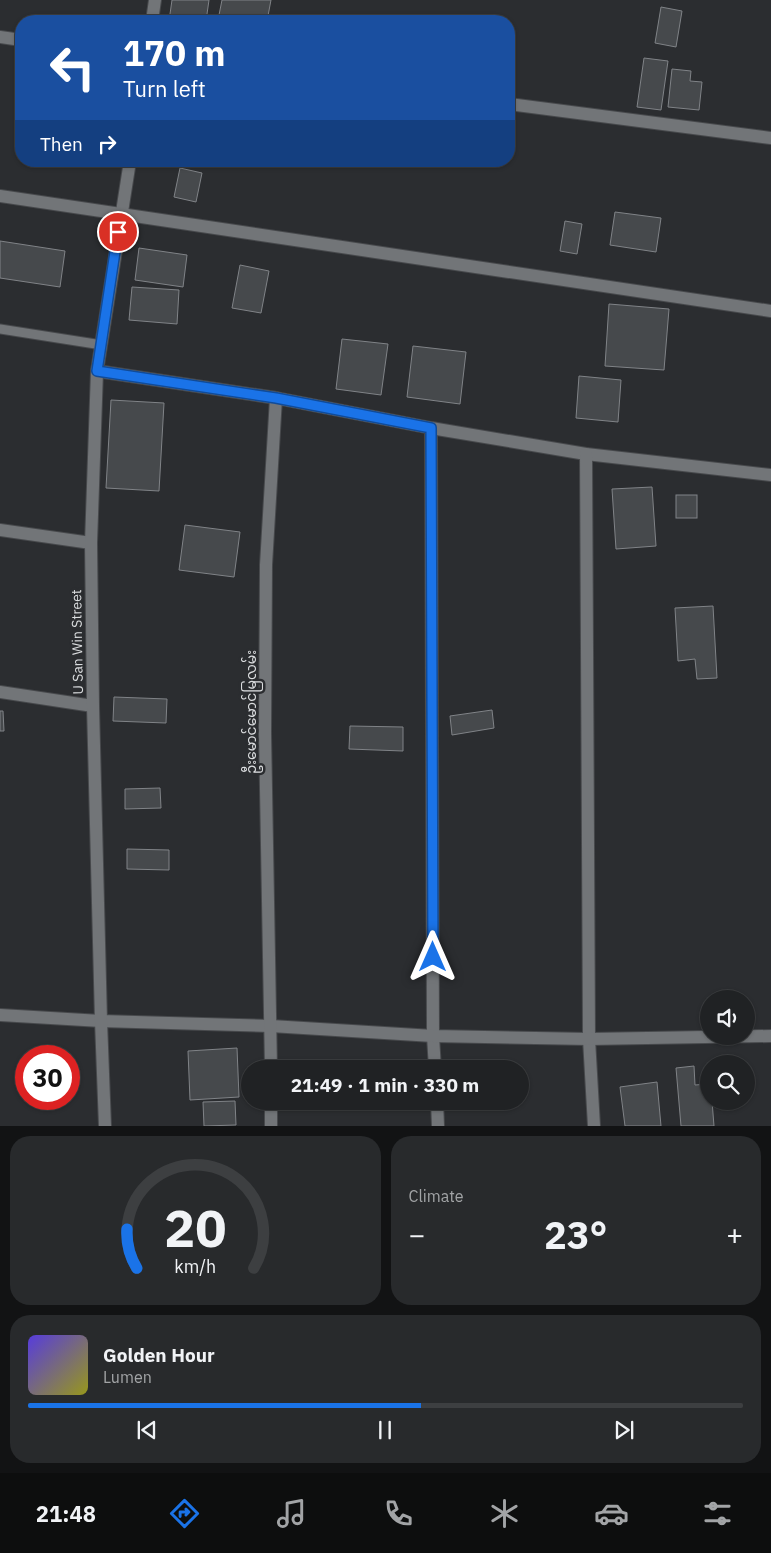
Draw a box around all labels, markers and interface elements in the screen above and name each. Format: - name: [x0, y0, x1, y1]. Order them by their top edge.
- text: 170 m: [123, 30, 226, 76]
- icon: left: [40, 35, 105, 100]
- text: Turn left: [123, 74, 206, 103]
- icon: right: [93, 130, 121, 158]
- text: Then: [40, 132, 83, 156]
- pin: [97, 211, 139, 253]
- icon: arrive: [104, 218, 132, 246]
- street label: U San Win Street: [67, 589, 87, 695]
- street label: ဦးမောင်မောင်မြလမ်း: [241, 650, 263, 774]
- position arrow: [406, 930, 458, 982]
- map controls: [700, 990, 755, 1110]
- button: sound: [700, 990, 755, 1045]
- speed limit sign: 30: [15, 1045, 80, 1110]
- button: search: [700, 1055, 755, 1110]
- text: 21:49 · 1 min · 330 m: [291, 1073, 479, 1097]
- text: Climate: [409, 1186, 464, 1206]
- text: 20: [164, 1194, 226, 1261]
- text: 23°: [544, 1210, 607, 1259]
- text: −: [409, 1216, 425, 1253]
- text: +: [726, 1216, 743, 1253]
- text: km/h: [174, 1255, 216, 1278]
- text: Golden Hour: [103, 1343, 215, 1367]
- text: Lumen: [103, 1367, 152, 1387]
- icon: previous: [133, 1416, 161, 1444]
- icon: pause: [371, 1416, 399, 1444]
- icon: next: [610, 1416, 638, 1444]
- icon: directions: [167, 1496, 202, 1531]
- icon: music: [274, 1496, 309, 1531]
- icon: phone: [381, 1496, 416, 1531]
- icon: climate: [487, 1496, 522, 1531]
- icon: car: [594, 1496, 629, 1531]
- icon: filters: [700, 1496, 735, 1531]
- text: 21:48: [36, 1499, 96, 1528]

